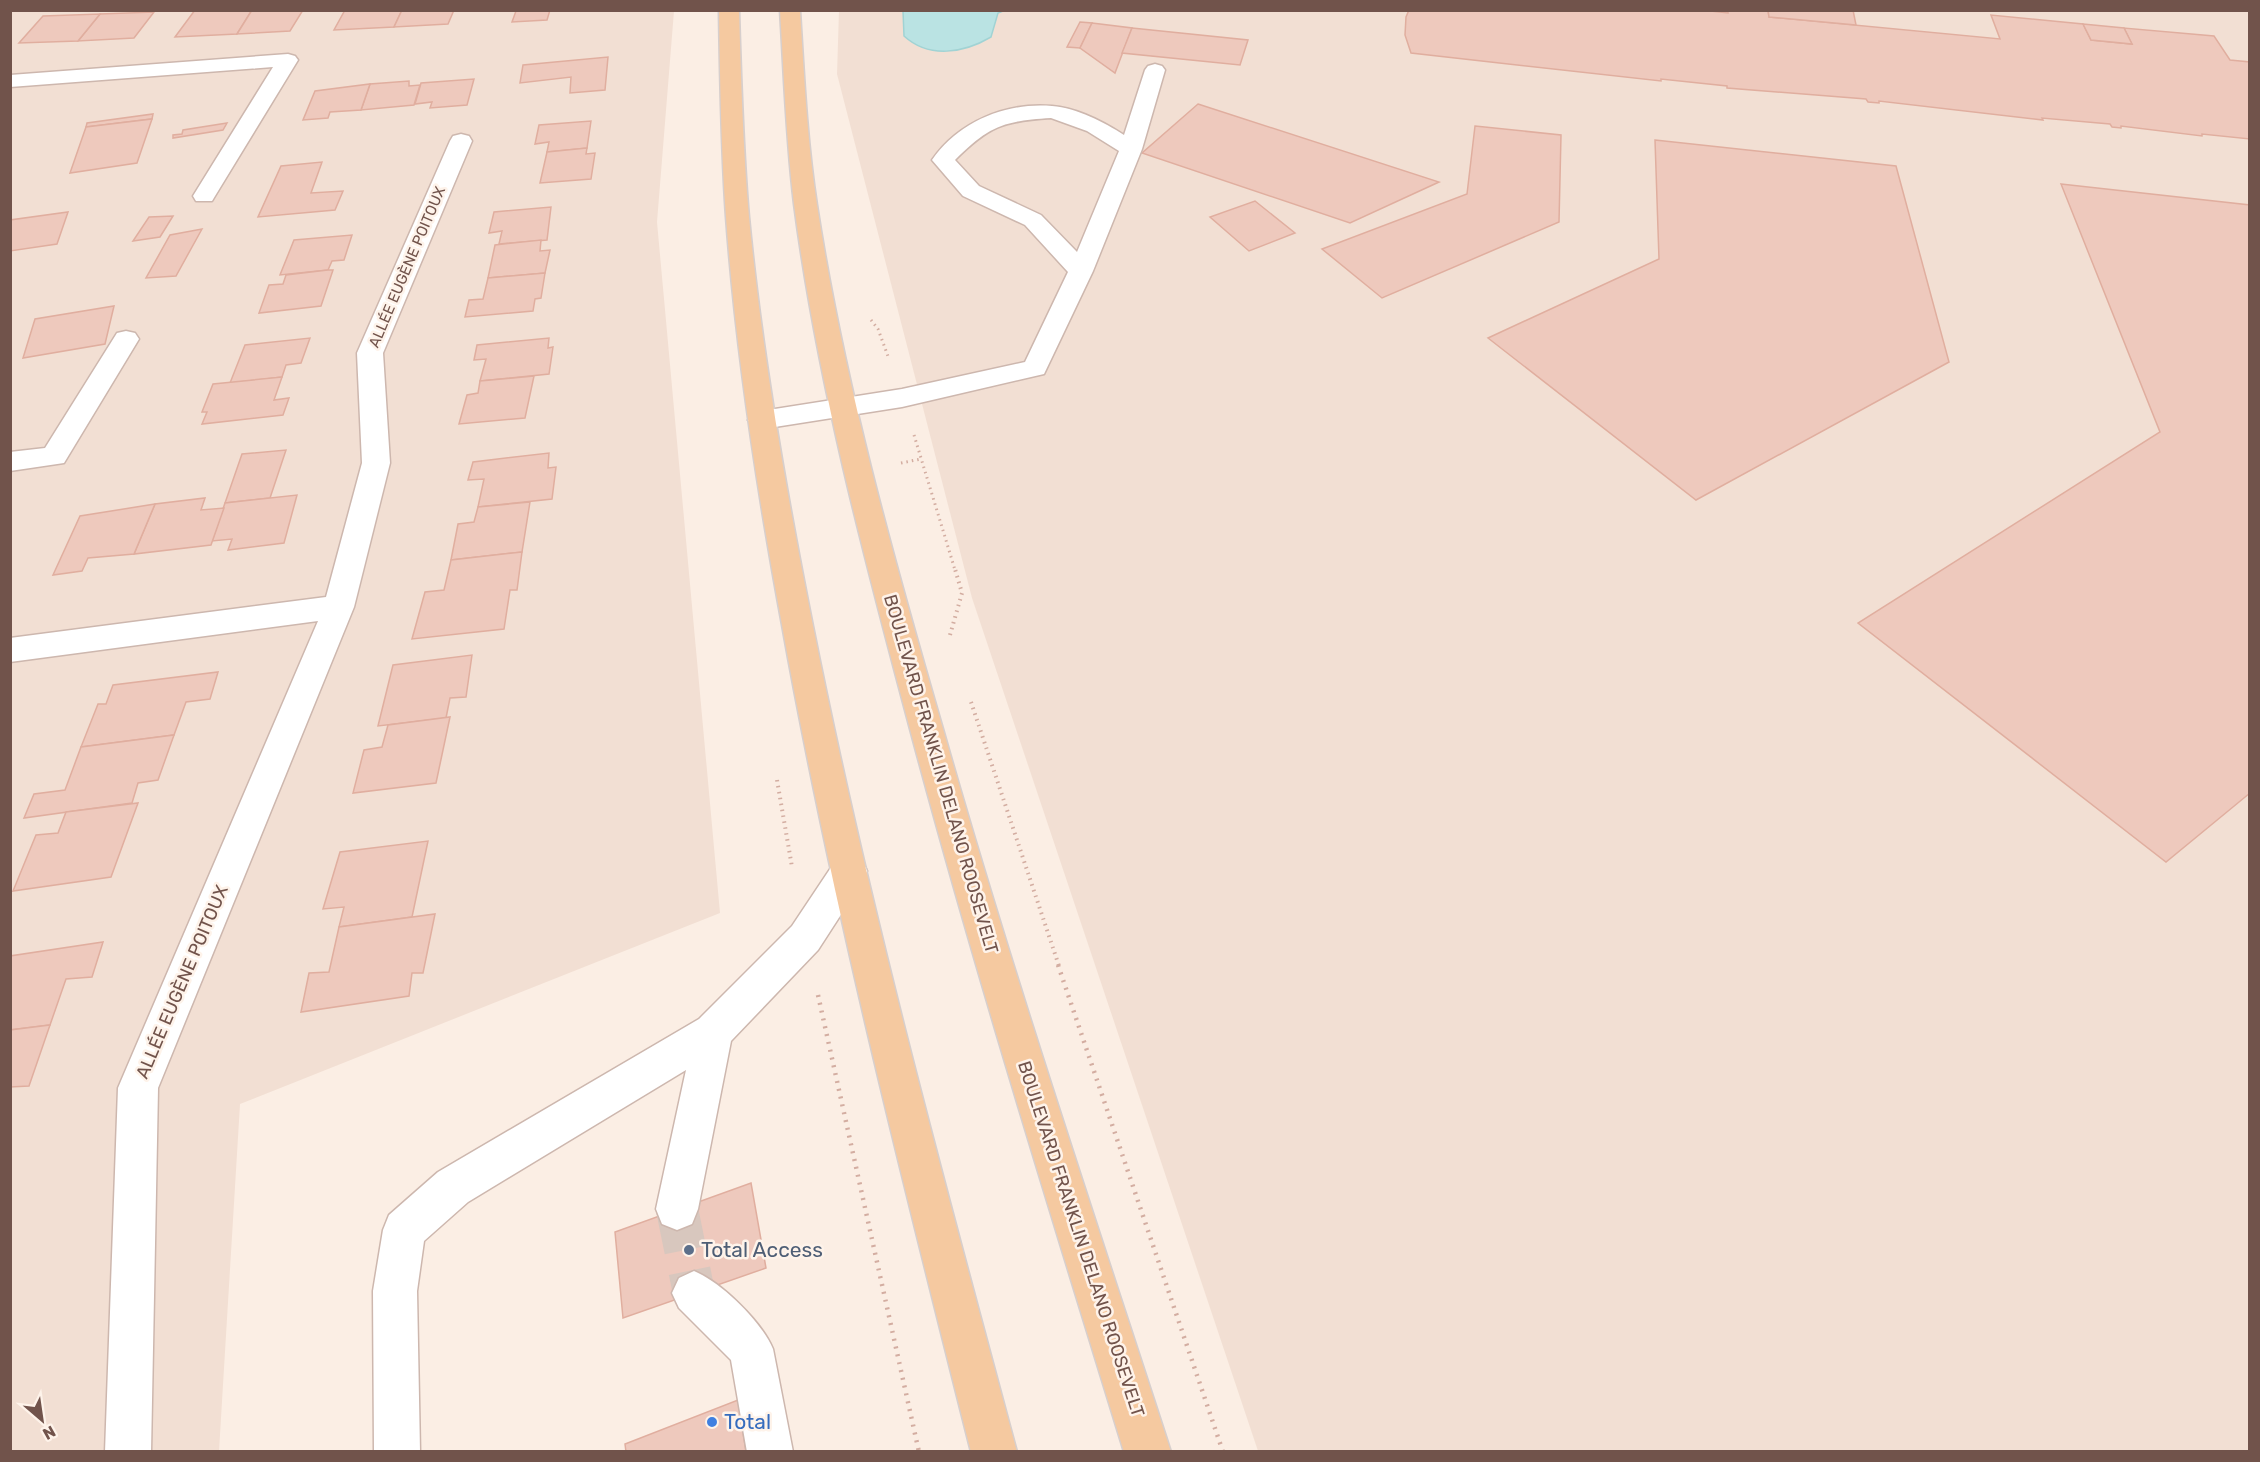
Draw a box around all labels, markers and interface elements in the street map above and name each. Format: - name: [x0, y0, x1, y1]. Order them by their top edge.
- street label: ALLÉE EUGÈNE POITOUX: [365, 183, 449, 350]
- street label: BOULEVARD FRANKLIN DELANO ROOSEVELT: [879, 592, 1003, 956]
- street label: ALLÉE EUGÈNE POITOUX: [131, 882, 233, 1082]
- street label: BOULEVARD FRANKLIN DELANO ROOSEVELT: [1013, 1058, 1149, 1420]
- place label: Total Access: [701, 1237, 823, 1262]
- marker: Total Access: [682, 1243, 696, 1257]
- north arrow: [12, 1390, 72, 1450]
- place label: Total: [724, 1409, 771, 1434]
- marker: Total: [705, 1415, 719, 1429]
- text: N: [39, 1422, 59, 1444]

